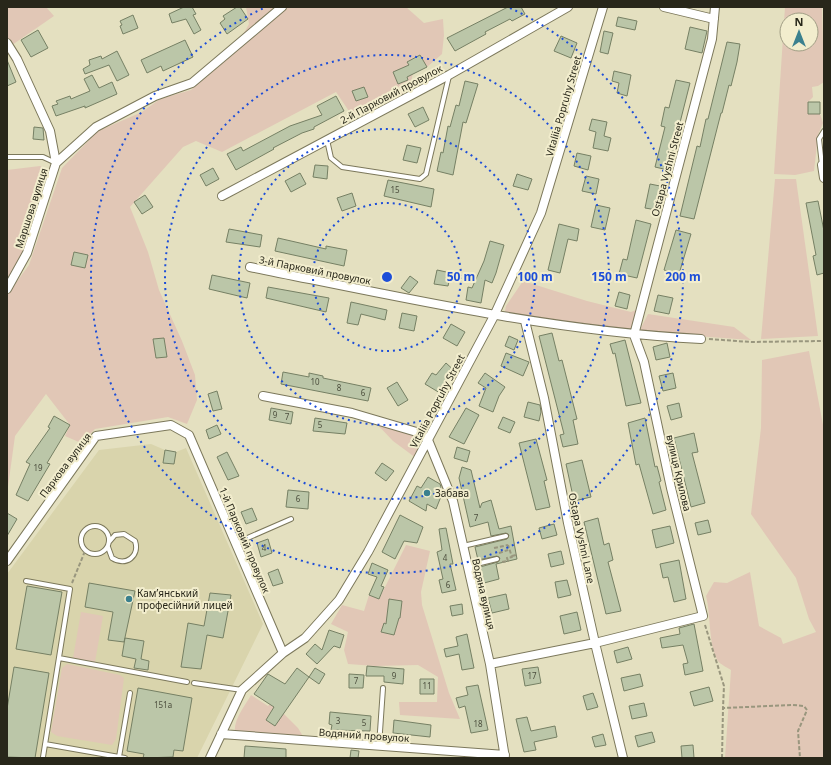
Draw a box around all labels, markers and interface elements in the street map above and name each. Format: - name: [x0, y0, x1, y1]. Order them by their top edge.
- north arrow: [779, 12, 819, 52]
- text: N: [795, 14, 803, 29]
- street label: Vitaliia Popruhy Street: [542, 54, 584, 158]
- street label: 2-й Парковий провулок: [337, 61, 445, 127]
- street label: Ostapa Vyshni Street: [648, 120, 686, 218]
- street label: Маршова вулиця: [11, 166, 51, 250]
- house number: 15: [390, 184, 400, 195]
- street label: 3-й Парковий провулок: [258, 252, 373, 288]
- text: 50 m: [447, 268, 475, 285]
- text: 100 m: [517, 268, 553, 285]
- text: 150 m: [591, 268, 627, 285]
- text: 200 m: [665, 268, 701, 285]
- centre of rings: [380, 270, 394, 284]
- street label: Vitaliia Popruhy Street: [406, 351, 468, 450]
- house number: 10: [310, 376, 320, 387]
- house number: 8: [337, 382, 342, 393]
- house number: 6: [361, 387, 366, 398]
- house number: 9: [273, 409, 278, 420]
- house number: 7: [285, 411, 290, 422]
- house number: 5: [318, 419, 323, 430]
- street label: Паркова вулиця: [36, 430, 94, 500]
- street label: вулиця Крилова: [663, 433, 695, 513]
- house number: 19: [33, 462, 43, 473]
- street label: 1-й Парковий провулок: [216, 485, 274, 596]
- place label: Забава: [435, 486, 469, 500]
- marker: Забава: [422, 488, 432, 498]
- street label: Ostapa Vyshni Lane: [566, 491, 599, 585]
- house number: 6: [296, 493, 301, 504]
- house number: 7: [474, 512, 479, 523]
- house number: 4: [262, 542, 267, 553]
- house number: 4: [443, 552, 448, 563]
- street label: Водяна вулиця: [469, 557, 499, 631]
- house number: 6: [446, 579, 451, 590]
- place label: Кам’янський професійний лицей: [137, 586, 233, 612]
- marker: Кам’янський професійний лицей: [124, 594, 134, 604]
- house number: 9: [392, 670, 397, 681]
- house number: 17: [527, 670, 537, 681]
- house number: 7: [354, 675, 359, 686]
- house number: 11: [422, 680, 432, 691]
- house number: 151а: [154, 699, 172, 710]
- house number: 3: [336, 715, 341, 726]
- house number: 5: [362, 717, 367, 728]
- house number: 18: [473, 718, 483, 729]
- street label: Водяний провулок: [318, 725, 410, 745]

